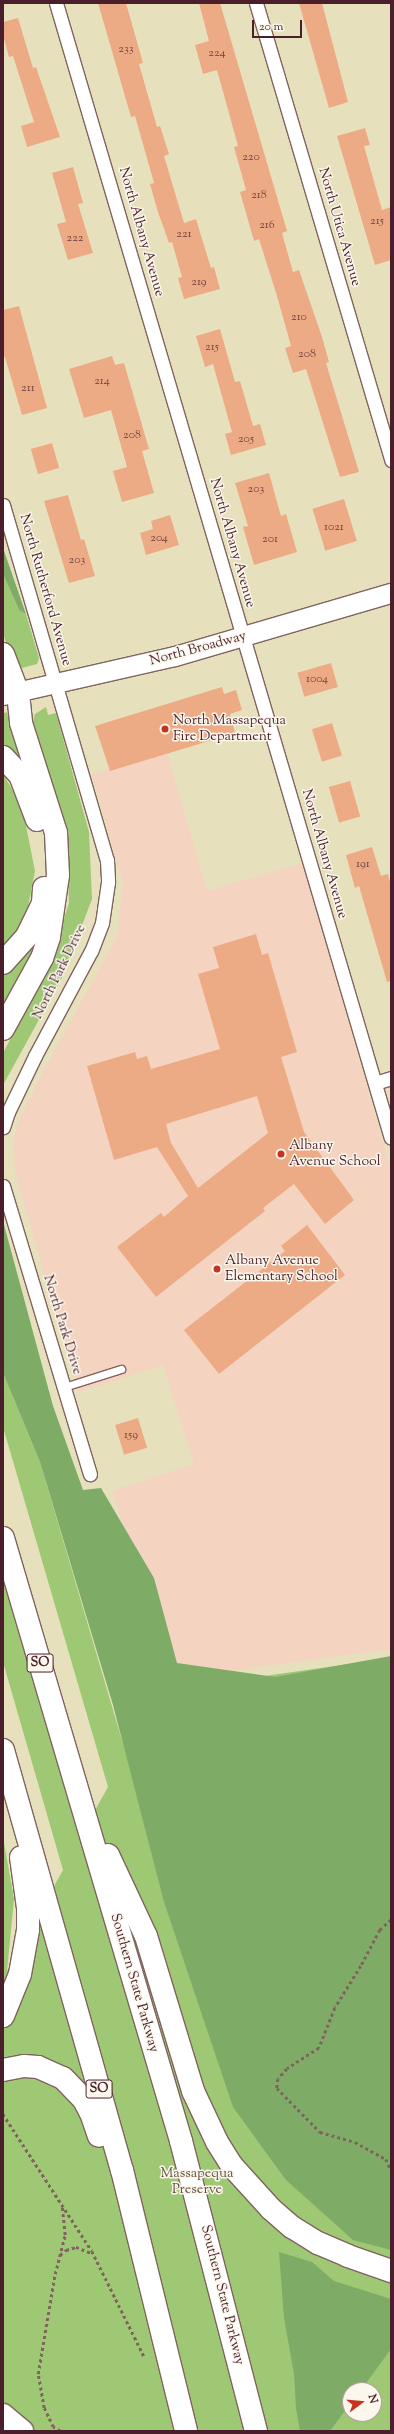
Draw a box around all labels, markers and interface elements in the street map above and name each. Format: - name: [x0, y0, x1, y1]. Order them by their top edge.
- scale bar: [254, 12, 304, 38]
- text: 20 m: [259, 18, 283, 36]
- house number: 233: [118, 43, 134, 57]
- house number: 224: [208, 47, 226, 61]
- house number: 220: [242, 151, 260, 165]
- street label: North Albany Avenue: [114, 165, 168, 299]
- street label: North Utica Avenue: [314, 166, 364, 288]
- house number: 218: [251, 189, 267, 203]
- house number: 215: [370, 215, 384, 229]
- house number: 216: [259, 219, 275, 233]
- house number: 221: [176, 228, 192, 242]
- house number: 222: [67, 232, 83, 246]
- house number: 219: [191, 276, 207, 290]
- house number: 210: [291, 311, 307, 325]
- house number: 215: [205, 341, 219, 355]
- house number: 208: [298, 348, 316, 362]
- house number: 214: [94, 375, 110, 389]
- house number: 211: [21, 382, 35, 396]
- house number: 208: [123, 429, 141, 443]
- house number: 205: [238, 433, 254, 447]
- street label: North Albany Avenue: [205, 476, 259, 610]
- house number: 203: [248, 483, 264, 497]
- street label: North Rutherford Avenue: [15, 512, 75, 668]
- house number: 1021: [324, 521, 344, 535]
- house number: 204: [150, 532, 168, 546]
- house number: 201: [262, 533, 278, 547]
- house number: 203: [69, 554, 85, 568]
- street label: North Broadway: [148, 628, 248, 670]
- house number: 1004: [306, 673, 328, 687]
- place label: North Massapequa Fire Department: [173, 713, 286, 746]
- marker: North Massapequa Fire Department: [160, 724, 170, 734]
- street label: North Albany Avenue: [297, 787, 351, 921]
- house number: 191: [356, 858, 370, 872]
- street label: North Park Drive: [30, 922, 90, 1022]
- place label: Albany Avenue School: [289, 1138, 381, 1170]
- marker: Albany Avenue School: [276, 1149, 286, 1159]
- place label: Albany Avenue Elementary School: [225, 1253, 338, 1286]
- marker: Albany Avenue Elementary School: [212, 1264, 222, 1274]
- street label: North Park Drive: [39, 1273, 85, 1377]
- house number: 159: [124, 1429, 138, 1443]
- road number: SO: [26, 1652, 54, 1674]
- street label: Southern State Parkway: [106, 1912, 162, 2054]
- road number: SO: [85, 2078, 113, 2100]
- park label: Massapequa Preserve: [160, 2166, 234, 2198]
- street label: Southern State Parkway: [196, 2223, 248, 2367]
- north arrow: [342, 2382, 382, 2422]
- text: N: [364, 2393, 381, 2405]

